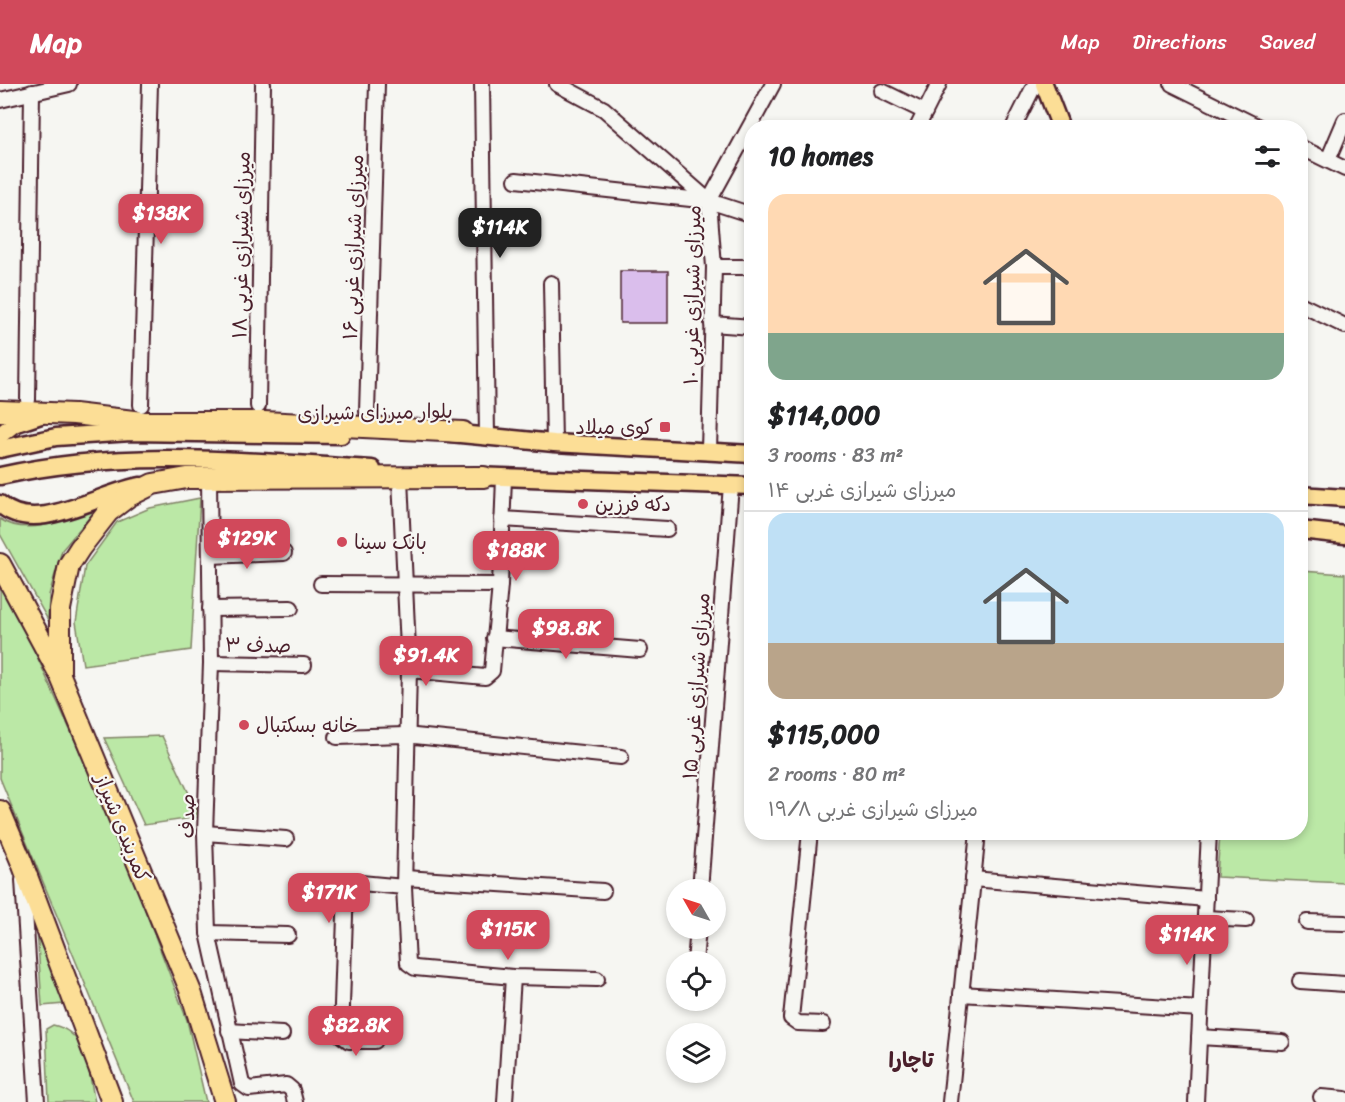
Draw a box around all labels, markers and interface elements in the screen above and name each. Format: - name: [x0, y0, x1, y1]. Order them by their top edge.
- text: Map: [30, 18, 82, 67]
- text: Map: [1061, 23, 1099, 61]
- text: Directions: [1132, 23, 1227, 61]
- text: Saved: [1260, 23, 1315, 61]
- text: 10 homes: [768, 133, 873, 179]
- icon: filters: [1251, 140, 1284, 173]
- street label: ۱۸ میرزای شیرازی غربی: [222, 151, 261, 339]
- street label: ۱۶ میرزای شیرازی غربی: [333, 154, 374, 340]
- pin: $138K: [119, 194, 203, 245]
- text: $138K: [132, 196, 190, 231]
- street label: ۱۰ میرزای شیرازی غربی: [673, 205, 712, 385]
- pin: $114K: [458, 208, 542, 259]
- text: $114K: [472, 210, 528, 245]
- icon: home: [972, 233, 1080, 341]
- text: $114,000: [768, 392, 880, 438]
- street label: بلوار میرزای شیرازی: [297, 394, 453, 431]
- place label: کوی میلاد: [575, 410, 653, 445]
- marker: کوی میلاد: [658, 420, 672, 434]
- text: 3 rooms · 83 m²: [768, 438, 903, 473]
- text: ۱۴ میرزای شیرازی غربی: [768, 473, 956, 508]
- place label: دکه فرزین: [595, 487, 671, 522]
- marker: دکه فرزین: [576, 497, 590, 511]
- pin: $129K: [205, 519, 289, 570]
- text: $129K: [218, 521, 276, 556]
- place label: بانک سینا: [354, 525, 427, 560]
- pin: $188K: [474, 531, 558, 582]
- text: $188K: [487, 533, 545, 568]
- marker: بانک سینا: [335, 535, 349, 549]
- icon: home: [972, 552, 1080, 660]
- street label: ۱۵ میرزای شیرازی غربی: [673, 591, 720, 781]
- pin: $98.8K: [517, 609, 615, 660]
- text: $98.8K: [532, 611, 600, 646]
- street label: صدف ۳: [224, 627, 292, 664]
- pin: $91.4K: [377, 636, 475, 687]
- text: $91.4K: [393, 638, 459, 673]
- place label: خانه بسکتبال: [256, 708, 358, 743]
- text: $115,000: [768, 711, 880, 757]
- marker: خانه بسکتبال: [237, 718, 251, 732]
- text: 2 rooms · 80 m²: [768, 757, 906, 792]
- street label: کمربندی شیراز: [84, 767, 160, 888]
- text: ۱۹/۸ میرزای شیرازی غربی: [768, 792, 978, 827]
- street label: صدف: [170, 793, 205, 839]
- pin: $171K: [287, 873, 371, 924]
- text: $171K: [302, 875, 356, 910]
- north arrow: [666, 879, 726, 939]
- map controls: [666, 879, 726, 1083]
- pin: $115K: [466, 910, 550, 961]
- text: $115K: [481, 912, 536, 947]
- pin: $114K: [1145, 915, 1229, 966]
- text: $114K: [1159, 917, 1215, 952]
- button: locate: [666, 951, 726, 1011]
- pin: $82.8K: [307, 1006, 405, 1057]
- text: $82.8K: [322, 1008, 390, 1043]
- button: layers: [666, 1023, 726, 1083]
- district label: تاچارا: [888, 1041, 934, 1079]

